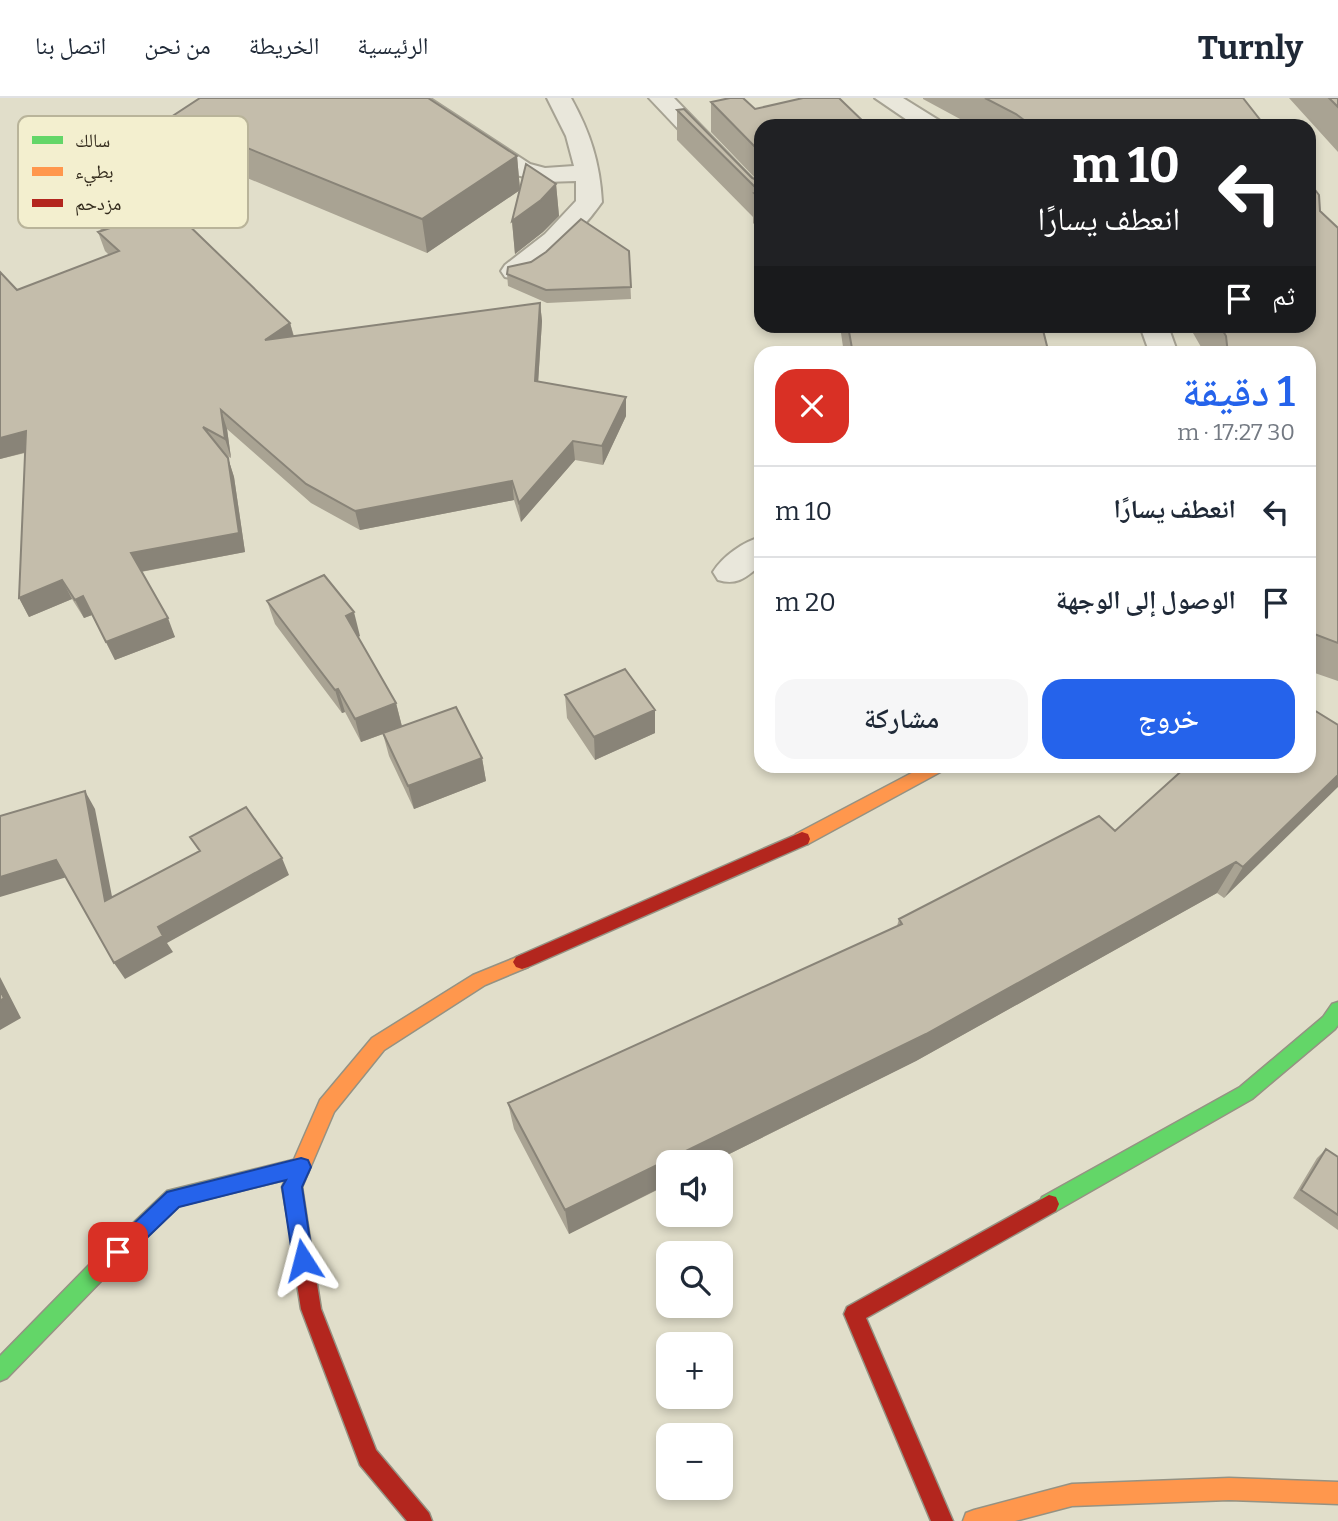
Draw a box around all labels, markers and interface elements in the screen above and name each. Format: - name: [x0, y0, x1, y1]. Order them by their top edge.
- text: Turnly: [1198, 28, 1303, 68]
- text: اتصل بنا: [35, 32, 106, 60]
- text: من نحن: [144, 32, 211, 60]
- text: الخريطة: [249, 32, 319, 60]
- text: الرئيسية: [357, 32, 429, 60]
- legend: [18, 116, 248, 228]
- text: سالك: [75, 129, 110, 152]
- text: 10 m: [1072, 136, 1180, 195]
- icon: left: [1204, 147, 1295, 238]
- text: بطيء: [75, 160, 114, 187]
- text: مزدحم: [75, 192, 121, 216]
- text: انعطف يسارًا: [1037, 200, 1180, 238]
- icon: arrive: [1220, 280, 1258, 318]
- text: ثم: [1272, 281, 1295, 312]
- text: 1 دقيقة: [1182, 367, 1295, 417]
- button: close: [775, 369, 849, 443]
- text: 30 m · 17:27: [1177, 418, 1295, 446]
- icon: left: [1257, 493, 1295, 531]
- text: انعطف يسارًا: [1113, 494, 1236, 525]
- text: 10 m: [775, 496, 832, 527]
- icon: arrive: [1257, 584, 1295, 622]
- text: الوصول إلى الوجهة: [1056, 585, 1236, 616]
- text: 20 m: [775, 587, 836, 618]
- button: مشاركة: [775, 679, 1028, 759]
- button: خروج: [1042, 679, 1295, 759]
- map controls: [656, 1150, 733, 1500]
- button: sound: [656, 1150, 733, 1227]
- pin: [88, 1222, 148, 1282]
- position arrow: [266, 1223, 340, 1297]
- icon: arrive: [99, 1233, 137, 1271]
- button: search: [656, 1241, 733, 1318]
- button: +: [656, 1332, 733, 1409]
- button: −: [656, 1423, 733, 1500]

